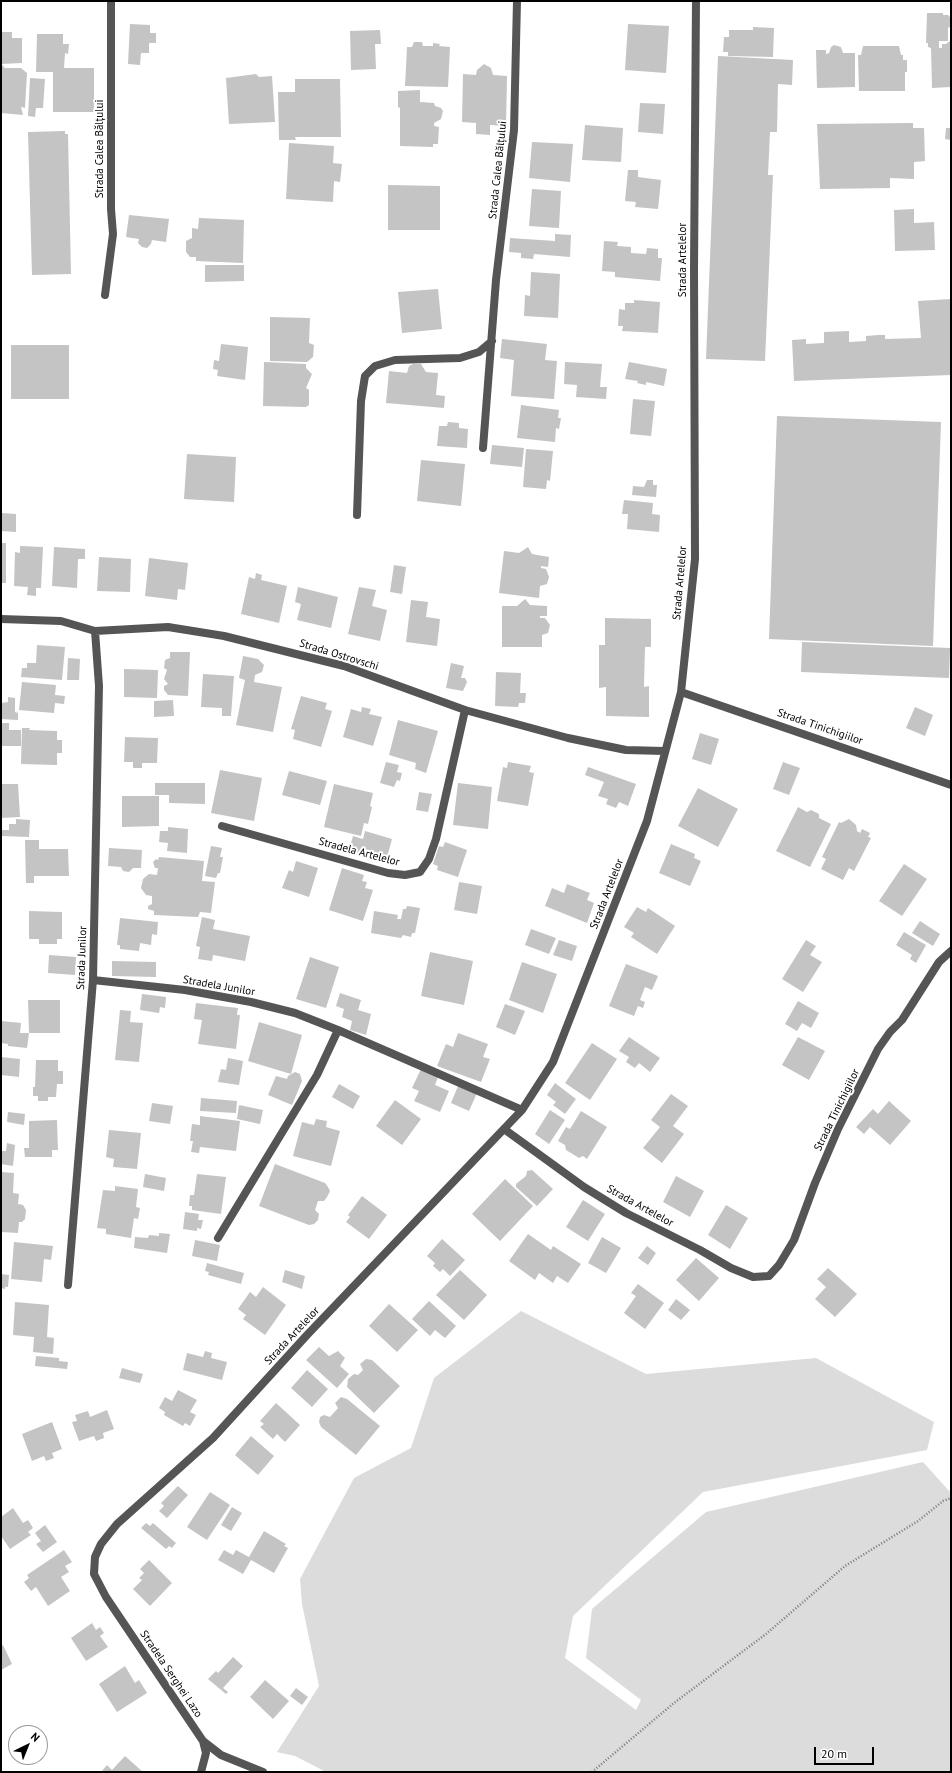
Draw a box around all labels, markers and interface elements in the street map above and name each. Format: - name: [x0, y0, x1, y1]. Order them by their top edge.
- street label: Strada Calea Bălțului: [93, 100, 107, 198]
- street label: Strada Calea Bălțului: [486, 120, 510, 220]
- street label: Strada Artelelor: [676, 223, 690, 297]
- street label: Strada Artelelor: [670, 545, 690, 621]
- street label: Strada Ostrovschi: [298, 637, 380, 673]
- street label: Strada Tinichigiilor: [775, 706, 865, 748]
- street label: Stradela Artelelor: [317, 835, 401, 869]
- street label: Strada Artelelor: [588, 857, 626, 931]
- street label: Strada Junilor: [74, 926, 90, 990]
- street label: Stradela Junilor: [182, 973, 256, 999]
- street label: Strada Tinichigiilor: [811, 1067, 863, 1153]
- street label: Strada Artelelor: [604, 1182, 676, 1230]
- street label: Strada Artelelor: [262, 1304, 322, 1368]
- street label: Stradela Serghei Lazo: [137, 1628, 205, 1720]
- north arrow: [8, 1725, 48, 1765]
- text: N: [28, 1729, 43, 1745]
- scale bar: [816, 1739, 876, 1765]
- text: 20 m: [821, 1746, 847, 1761]

